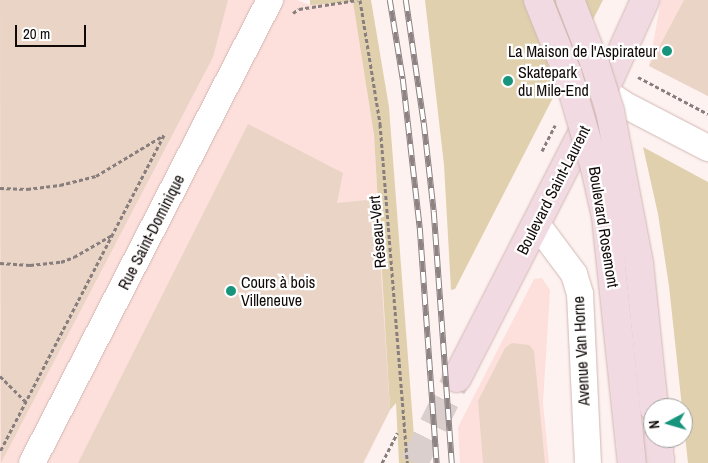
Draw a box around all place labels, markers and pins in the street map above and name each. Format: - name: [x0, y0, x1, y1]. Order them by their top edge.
- place label: La Maison de l'Aspirateur: [508, 41, 657, 61]
- marker: La Maison de l'Aspirateur: [661, 45, 673, 57]
- place label: Skatepark du Mile-End: [518, 62, 589, 100]
- marker: Skatepark du Mile-End: [502, 75, 514, 87]
- place label: Cours à bois Villeneuve: [241, 272, 315, 310]
- marker: Cours à bois Villeneuve: [225, 285, 237, 297]

